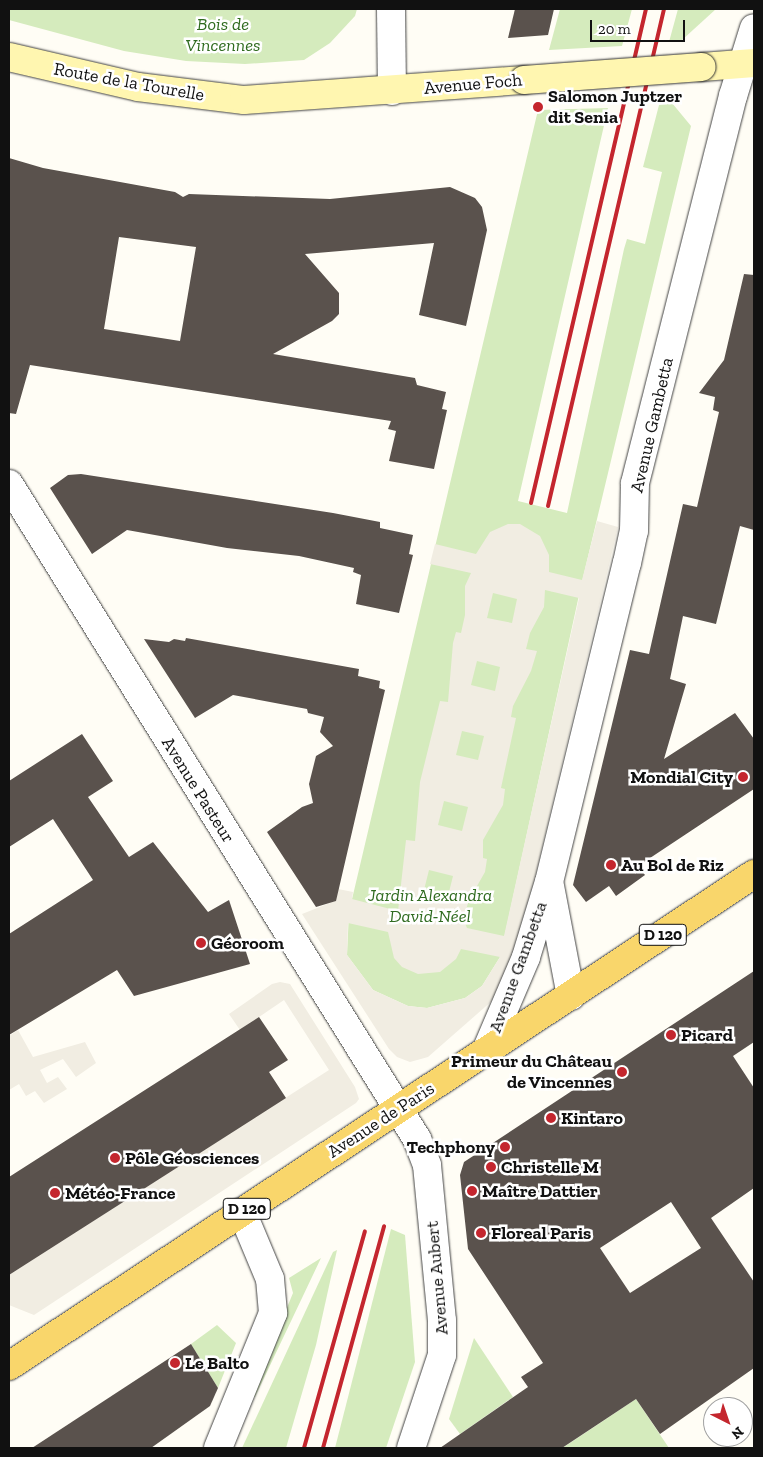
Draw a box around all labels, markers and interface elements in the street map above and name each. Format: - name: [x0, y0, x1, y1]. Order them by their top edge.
- scale bar: [593, 10, 688, 42]
- park label: Bois de Vincennes: [185, 14, 261, 56]
- text: 20 m: [598, 20, 631, 38]
- street label: Route de la Tourelle: [52, 58, 206, 106]
- street label: Avenue Foch: [423, 69, 523, 99]
- place label: Salomon Juptzer dit Senia: [548, 86, 682, 128]
- marker: Salomon Juptzer dit Senia: [532, 101, 544, 113]
- street label: Avenue Gambetta: [626, 355, 678, 495]
- street label: Avenue Pasteur: [157, 733, 239, 847]
- place label: Mondial City: [630, 766, 733, 788]
- marker: Mondial City: [737, 771, 749, 783]
- place label: Au Bol de Riz: [621, 854, 724, 876]
- marker: Au Bol de Riz: [605, 859, 617, 871]
- park label: Jardin Alexandra David-Néel: [368, 885, 492, 928]
- street label: Avenue Gambetta: [484, 899, 552, 1035]
- road number: D 120: [638, 922, 688, 948]
- place label: Géoroom: [211, 932, 284, 954]
- marker: Géoroom: [195, 937, 207, 949]
- place label: Picard: [681, 1024, 733, 1046]
- marker: Picard: [665, 1029, 677, 1041]
- place label: Primeur du Château de Vincennes: [451, 1051, 612, 1094]
- marker: Primeur du Château de Vincennes: [616, 1066, 628, 1078]
- street label: Avenue de Paris: [324, 1077, 438, 1163]
- place label: Kintaro: [561, 1107, 623, 1129]
- marker: Kintaro: [545, 1112, 557, 1124]
- place label: Techphony: [406, 1136, 495, 1158]
- marker: Techphony: [499, 1141, 511, 1153]
- place label: Pôle Géosciences: [125, 1147, 259, 1169]
- marker: Pôle Géosciences: [109, 1152, 121, 1164]
- place label: Christelle M: [501, 1156, 599, 1178]
- marker: Christelle M: [485, 1161, 497, 1173]
- place label: Maître Dattier: [482, 1180, 598, 1202]
- place label: Météo-France: [65, 1182, 175, 1204]
- marker: Maître Dattier: [466, 1185, 478, 1197]
- marker: Météo-France: [49, 1187, 61, 1199]
- road number: D 120: [222, 1196, 272, 1222]
- street label: Avenue Aubert: [421, 1220, 453, 1336]
- place label: Floreal Paris: [491, 1222, 591, 1244]
- marker: Floreal Paris: [475, 1227, 487, 1239]
- place label: Le Balto: [185, 1352, 249, 1374]
- marker: Le Balto: [169, 1357, 181, 1369]
- north arrow: [703, 1397, 753, 1447]
- text: N: [728, 1423, 747, 1443]

